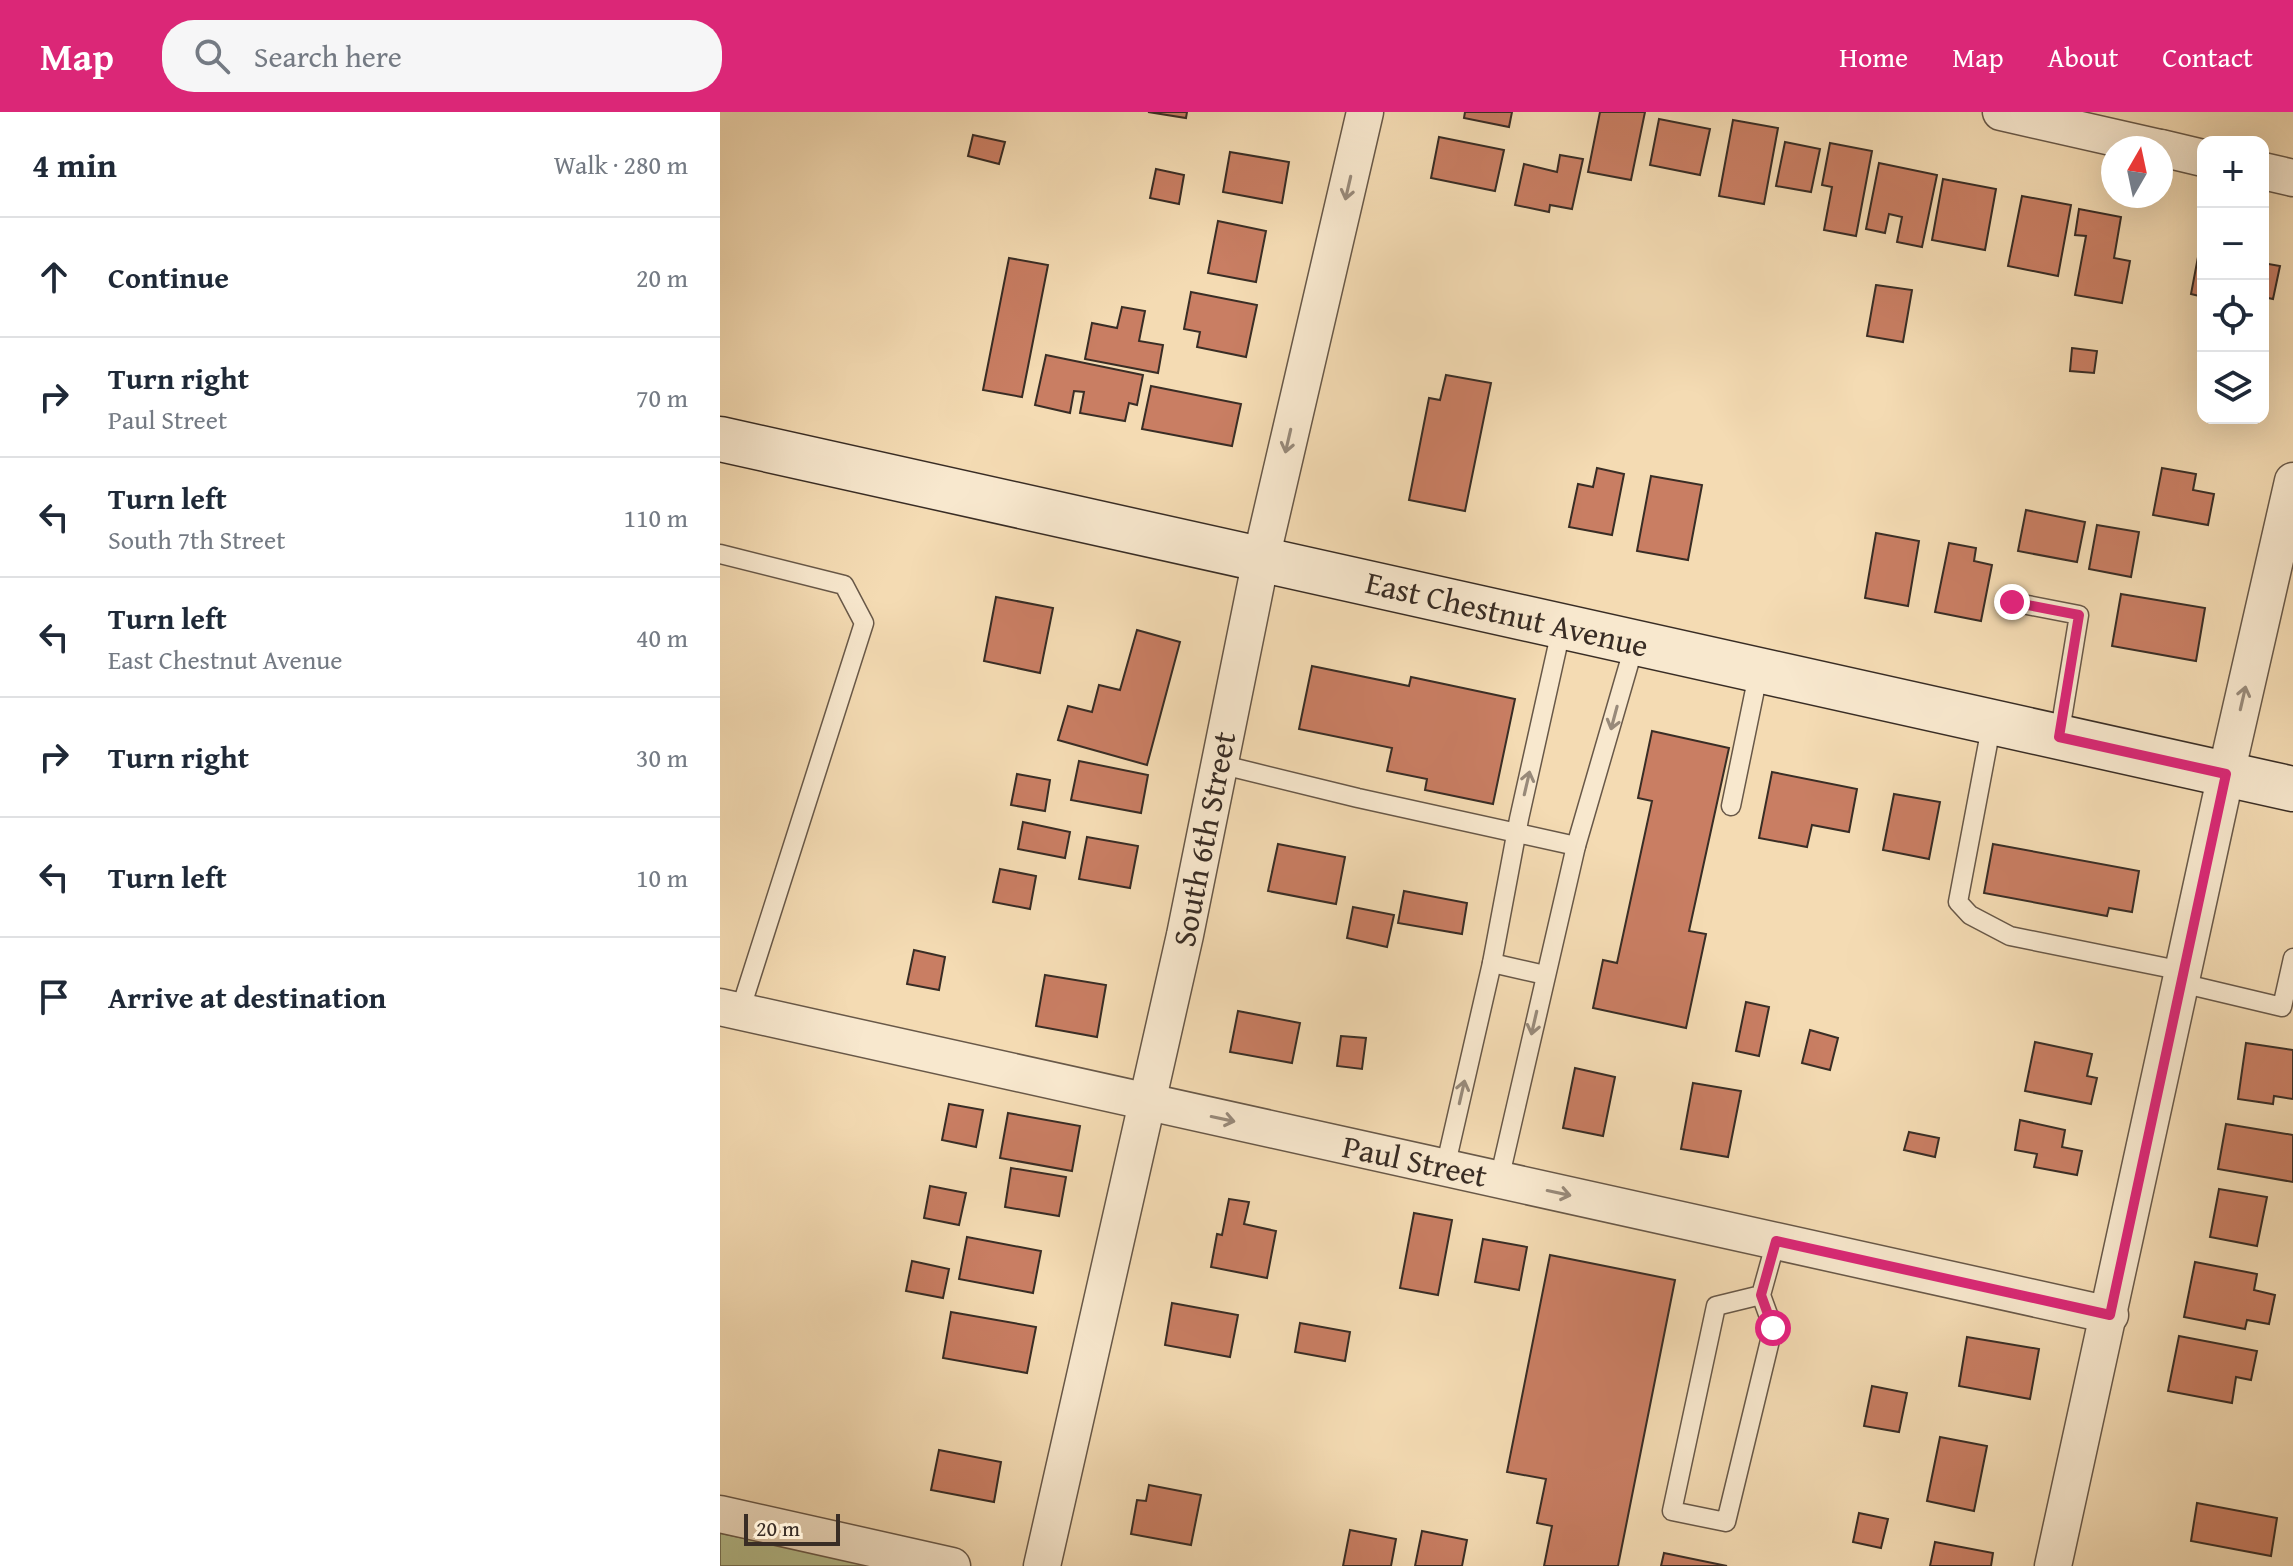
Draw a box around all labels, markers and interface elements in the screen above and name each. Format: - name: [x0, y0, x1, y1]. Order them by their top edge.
- search box: [162, 20, 722, 92]
- text: Map: [40, 28, 114, 84]
- icon: search: [190, 34, 234, 78]
- text: Search here: [254, 34, 402, 78]
- text: Home: [1839, 36, 1908, 77]
- text: Map: [1952, 36, 2004, 77]
- text: About: [2048, 36, 2118, 77]
- text: Contact: [2162, 36, 2253, 77]
- north arrow: [2101, 136, 2173, 208]
- map controls: [2197, 136, 2269, 424]
- button: +: [2197, 136, 2269, 208]
- text: 4 min: [32, 140, 117, 189]
- text: Walk · 280 m: [554, 145, 688, 184]
- one-way arrow: [1339, 175, 1354, 200]
- button: −: [2197, 208, 2269, 280]
- icon: ahead: [32, 255, 76, 299]
- text: Continue: [108, 255, 229, 299]
- text: 20 m: [636, 258, 688, 297]
- button: locate: [2197, 280, 2269, 352]
- button: layers: [2197, 352, 2269, 424]
- text: Turn right: [108, 356, 249, 400]
- icon: right: [32, 375, 76, 419]
- text: 70 m: [636, 378, 688, 417]
- text: Paul Street: [108, 400, 227, 439]
- one-way arrow: [1280, 428, 1295, 454]
- text: Turn left: [108, 476, 227, 520]
- icon: left: [32, 495, 76, 539]
- text: 110 m: [623, 498, 688, 537]
- text: South 7th Street: [108, 520, 285, 559]
- street label: East Chestnut Avenue: [1361, 558, 1653, 669]
- route end: [1994, 584, 2030, 620]
- text: Turn left: [108, 596, 227, 640]
- icon: left: [32, 615, 76, 659]
- text: 40 m: [636, 618, 688, 657]
- text: East Chestnut Avenue: [108, 640, 343, 679]
- one-way arrow: [2236, 686, 2251, 712]
- one-way arrow: [1606, 704, 1621, 730]
- street label: South 6th Street: [1160, 727, 1247, 951]
- icon: right: [32, 735, 76, 779]
- text: Turn right: [108, 735, 249, 779]
- text: 30 m: [636, 738, 688, 777]
- one-way arrow: [1520, 770, 1535, 796]
- icon: left: [32, 855, 76, 899]
- text: Turn left: [108, 855, 227, 899]
- text: 10 m: [636, 858, 688, 897]
- icon: arrive: [32, 975, 76, 1019]
- text: Arrive at destination: [108, 975, 386, 1019]
- one-way arrow: [1526, 1010, 1541, 1036]
- one-way arrow: [1455, 1079, 1470, 1105]
- one-way arrow: [1210, 1112, 1236, 1127]
- street label: Paul Street: [1339, 1122, 1492, 1199]
- one-way arrow: [1546, 1186, 1572, 1201]
- route start: [1755, 1310, 1791, 1346]
- scale bar: [744, 1510, 840, 1546]
- text: 20 m: [756, 1512, 800, 1544]

